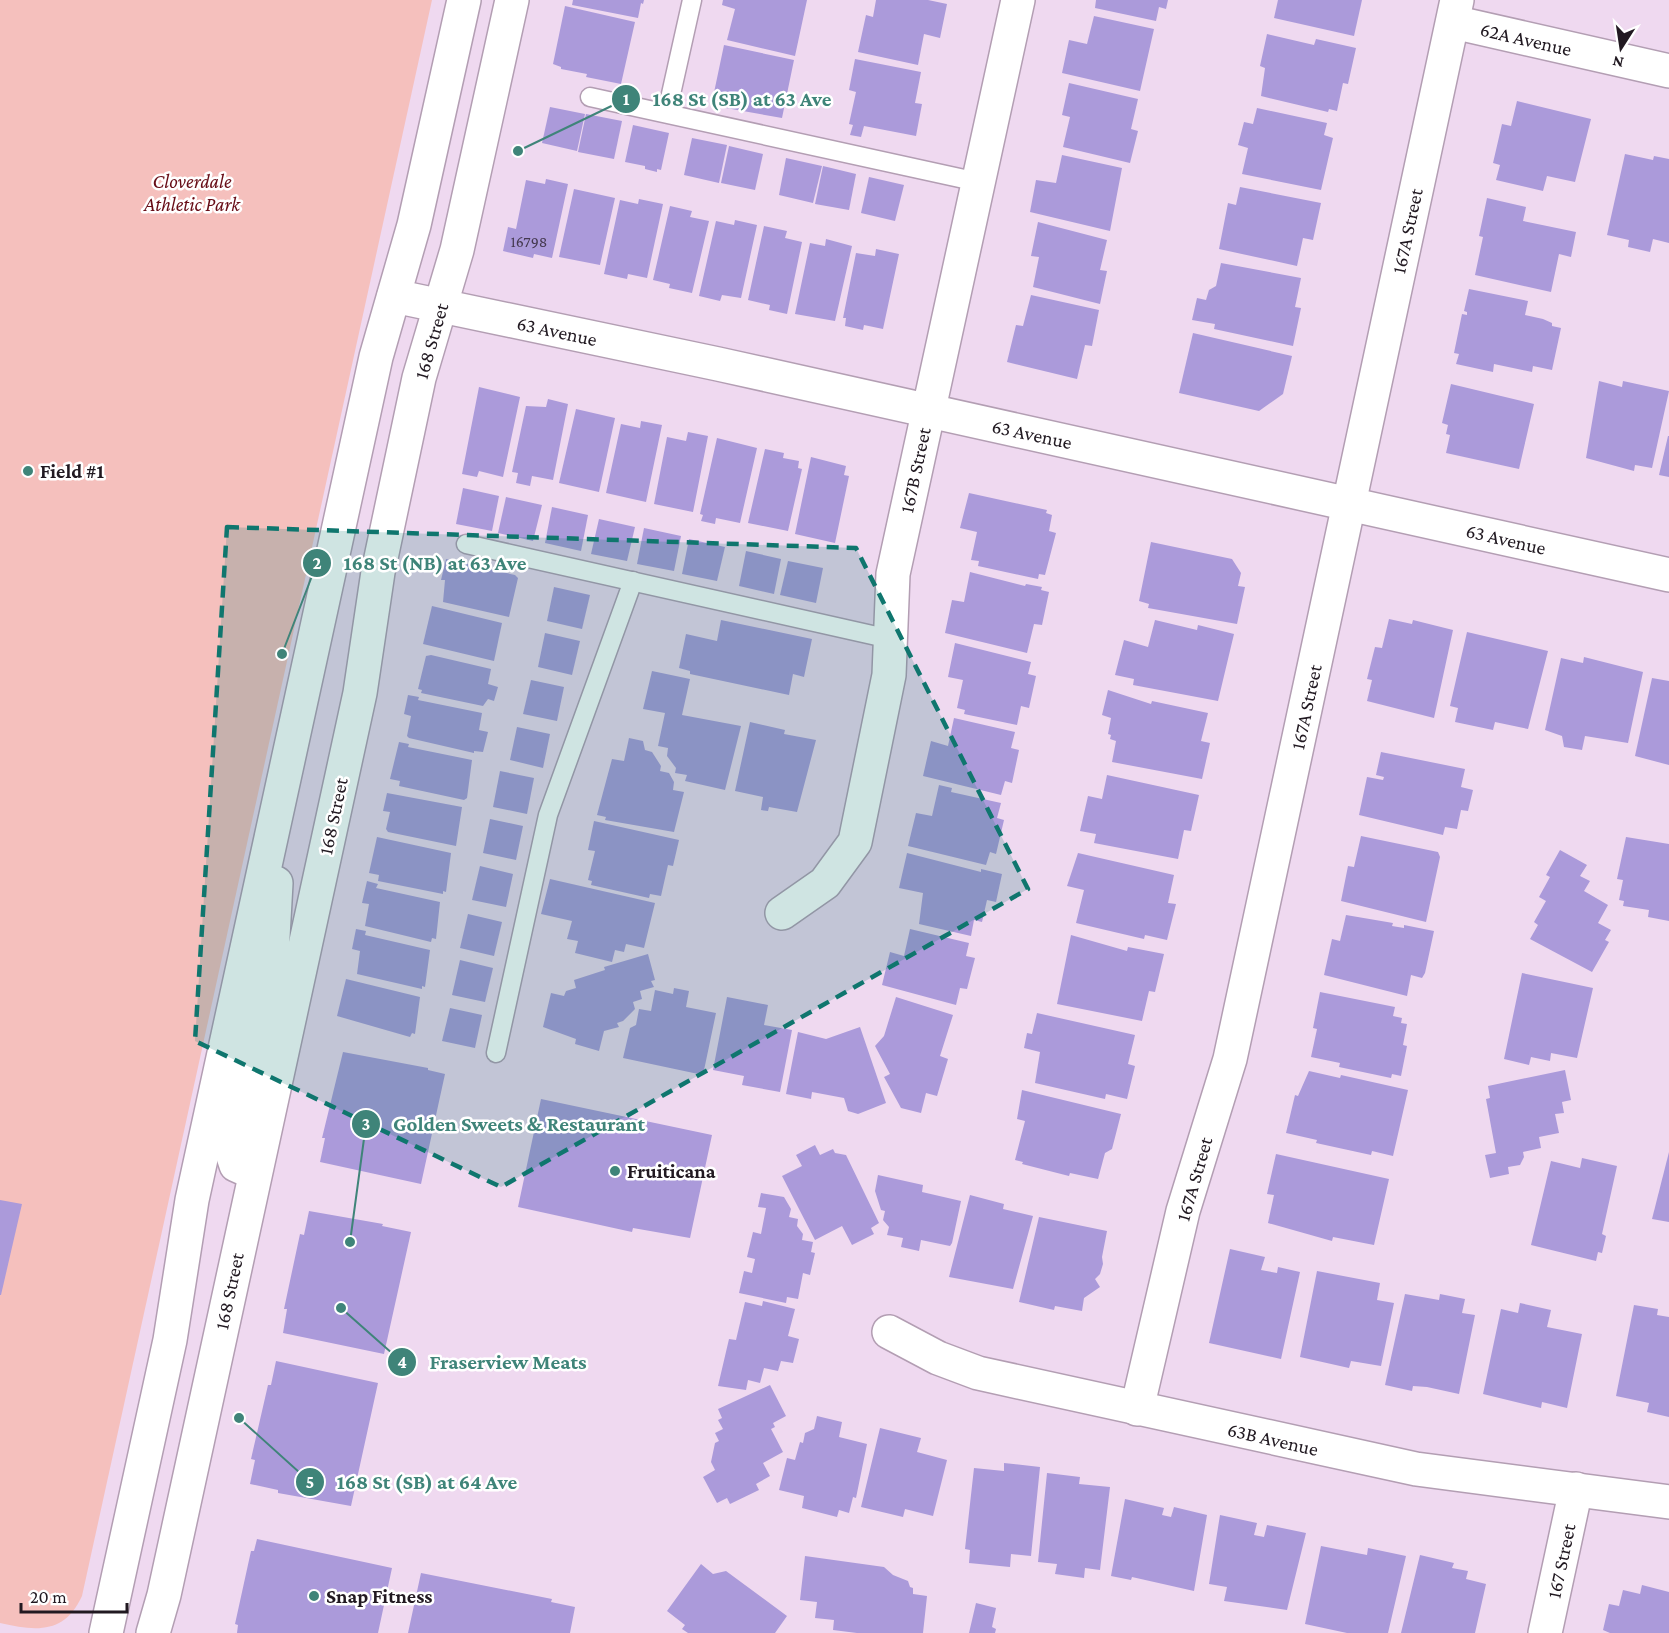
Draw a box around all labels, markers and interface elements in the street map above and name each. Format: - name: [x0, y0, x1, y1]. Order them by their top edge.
- street label: 62A Avenue: [1478, 18, 1574, 60]
- north arrow: [1591, 18, 1651, 78]
- text: N: [1611, 53, 1625, 72]
- callout: 168 St (SB) at 63 Ave: [611, 79, 844, 118]
- text: 168 St (SB) at 63 Ave: [653, 87, 832, 111]
- text: 1: [623, 89, 630, 109]
- park label: Cloverdale Athletic Park: [143, 170, 241, 215]
- street label: 167A Street: [1387, 186, 1427, 276]
- house number: 16798: [511, 233, 547, 250]
- street label: 168 Street: [410, 300, 452, 382]
- street label: 63 Avenue: [515, 312, 599, 350]
- street label: 63 Avenue: [990, 415, 1074, 453]
- street label: 167B Street: [895, 425, 935, 515]
- place label: Field #1: [40, 460, 104, 482]
- marker: Field #1: [21, 464, 35, 478]
- street label: 63 Avenue: [1464, 519, 1548, 559]
- callout: 168 St (NB) at 63 Ave: [302, 543, 539, 582]
- text: 168 St (NB) at 63 Ave: [344, 551, 527, 575]
- text: 2: [312, 553, 322, 573]
- street label: 167A Street: [1286, 662, 1326, 752]
- street label: 168 Street: [314, 775, 352, 857]
- callout: Golden Sweets & Restaurant: [351, 1104, 657, 1143]
- text: Golden Sweets & Restaurant: [393, 1112, 645, 1136]
- text: 3: [362, 1114, 370, 1134]
- street label: 167A Street: [1171, 1134, 1217, 1224]
- place label: Fruiticana: [627, 1160, 716, 1182]
- marker: Fruiticana: [608, 1164, 622, 1178]
- street label: 168 Street: [210, 1250, 248, 1332]
- callout: Fraserview Meats: [387, 1342, 598, 1381]
- text: Fraserview Meats: [430, 1350, 587, 1374]
- text: 4: [397, 1352, 407, 1372]
- street label: 63B Avenue: [1225, 1418, 1321, 1460]
- callout: 168 St (SB) at 64 Ave: [295, 1462, 529, 1501]
- text: 168 St (SB) at 64 Ave: [337, 1470, 517, 1494]
- text: 5: [306, 1472, 314, 1492]
- street label: 167 Street: [1542, 1521, 1580, 1600]
- scale bar: [21, 1576, 128, 1614]
- place label: Snap Fitness: [326, 1585, 432, 1607]
- text: 20 m: [30, 1587, 67, 1607]
- marker: Snap Fitness: [307, 1589, 321, 1603]

